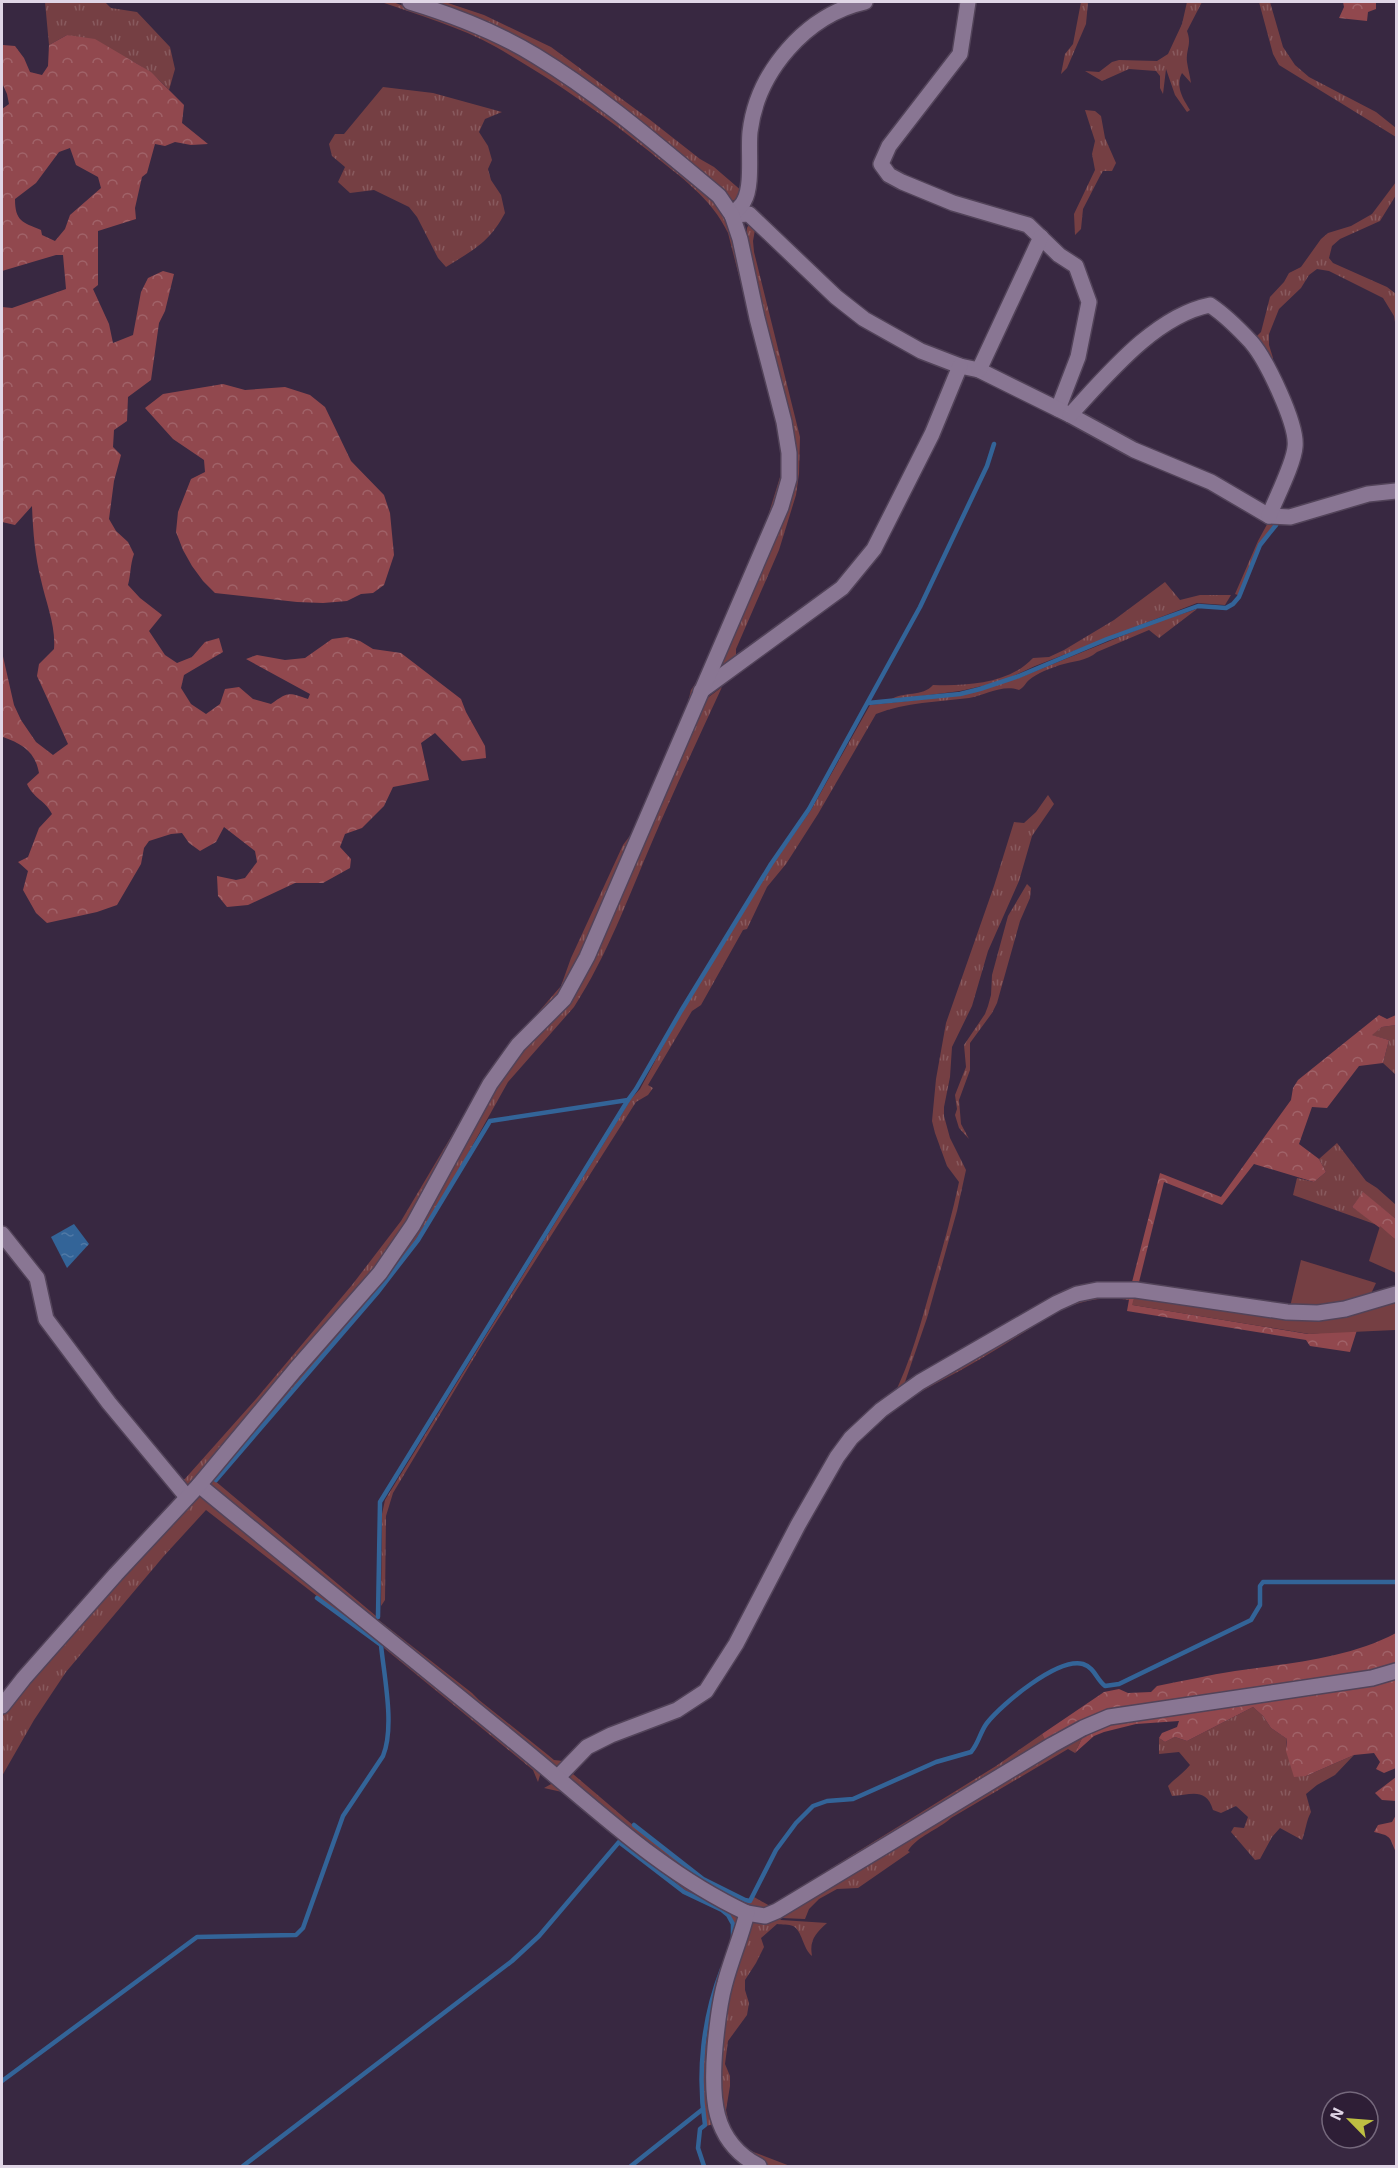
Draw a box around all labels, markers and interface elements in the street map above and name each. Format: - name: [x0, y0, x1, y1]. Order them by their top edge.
- north arrow: [1320, 2090, 1380, 2150]
- text: N: [1325, 2104, 1347, 2123]

